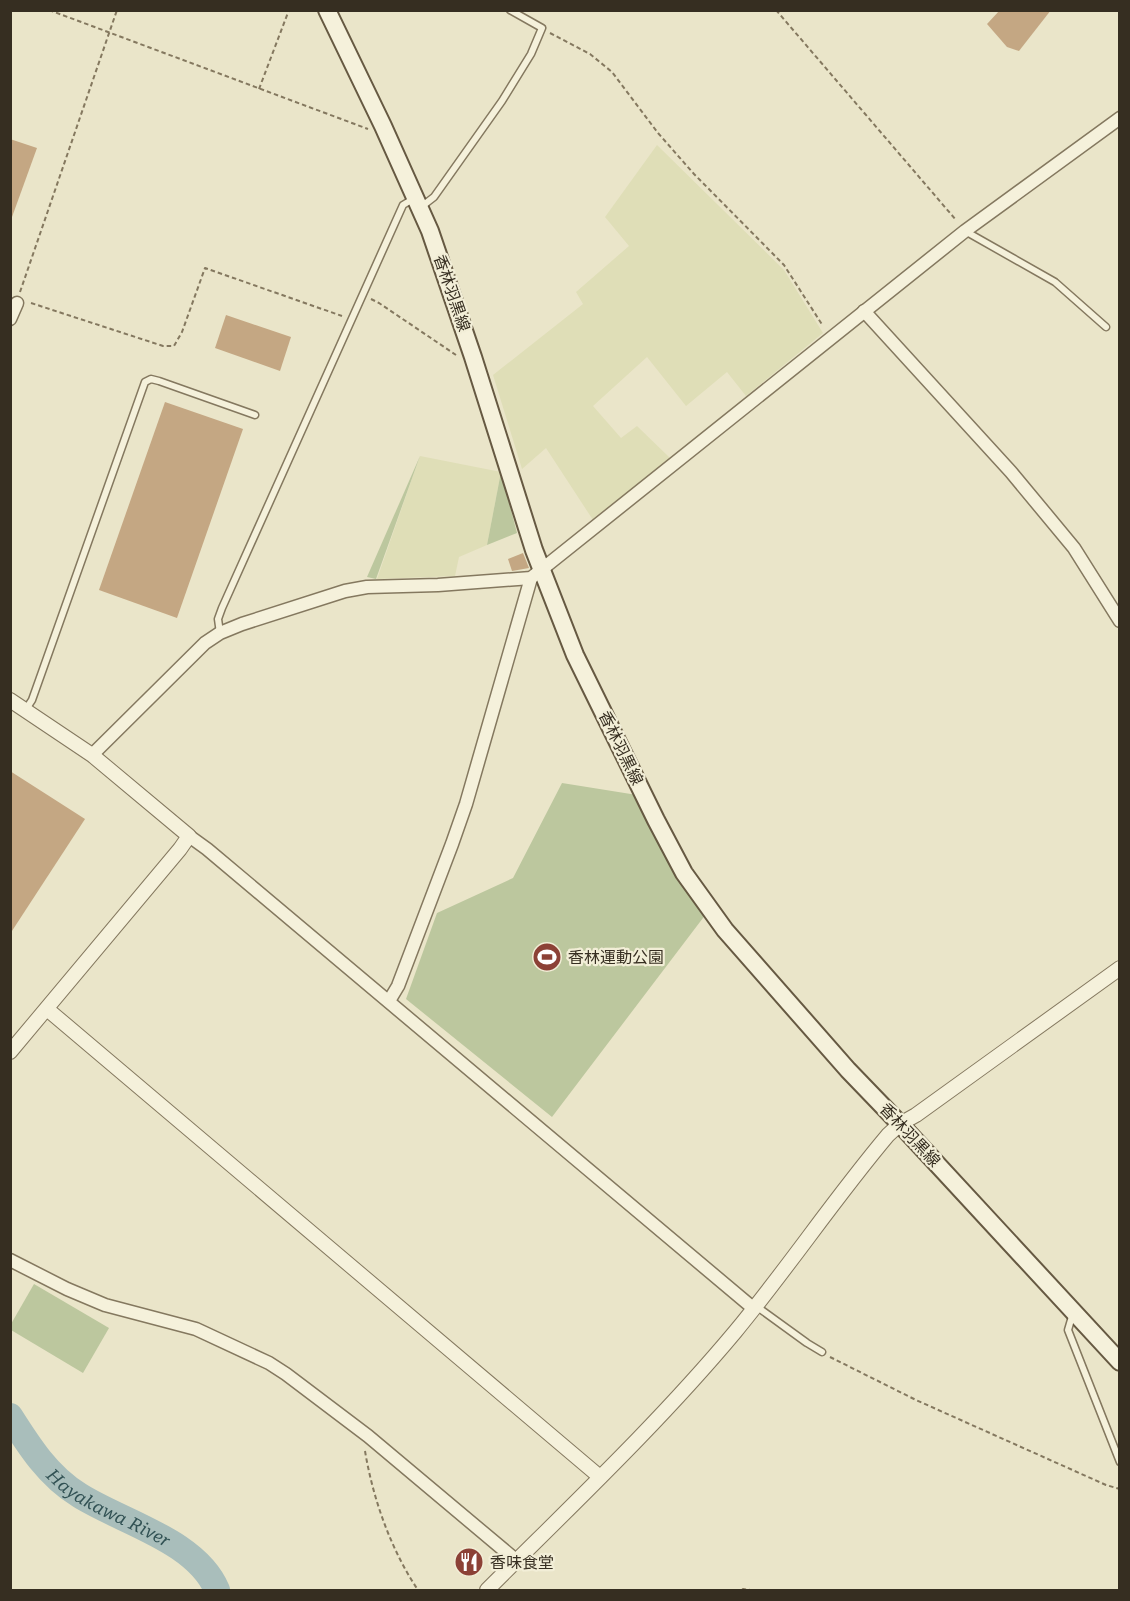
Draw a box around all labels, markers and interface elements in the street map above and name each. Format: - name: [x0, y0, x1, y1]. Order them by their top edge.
- street label: 香林羽黒線: [430, 252, 474, 334]
- street label: 香林羽黒線: [595, 708, 647, 788]
- sports icon: 香林運動公園: [531, 941, 563, 973]
- place label: 香林運動公園: [568, 948, 664, 967]
- street label: 香林羽黒線: [876, 1099, 944, 1171]
- water label: Hayakawa River: [42, 1463, 175, 1551]
- restaurant icon: 香味食堂: [453, 1546, 485, 1578]
- place label: 香味食堂: [490, 1553, 554, 1572]

